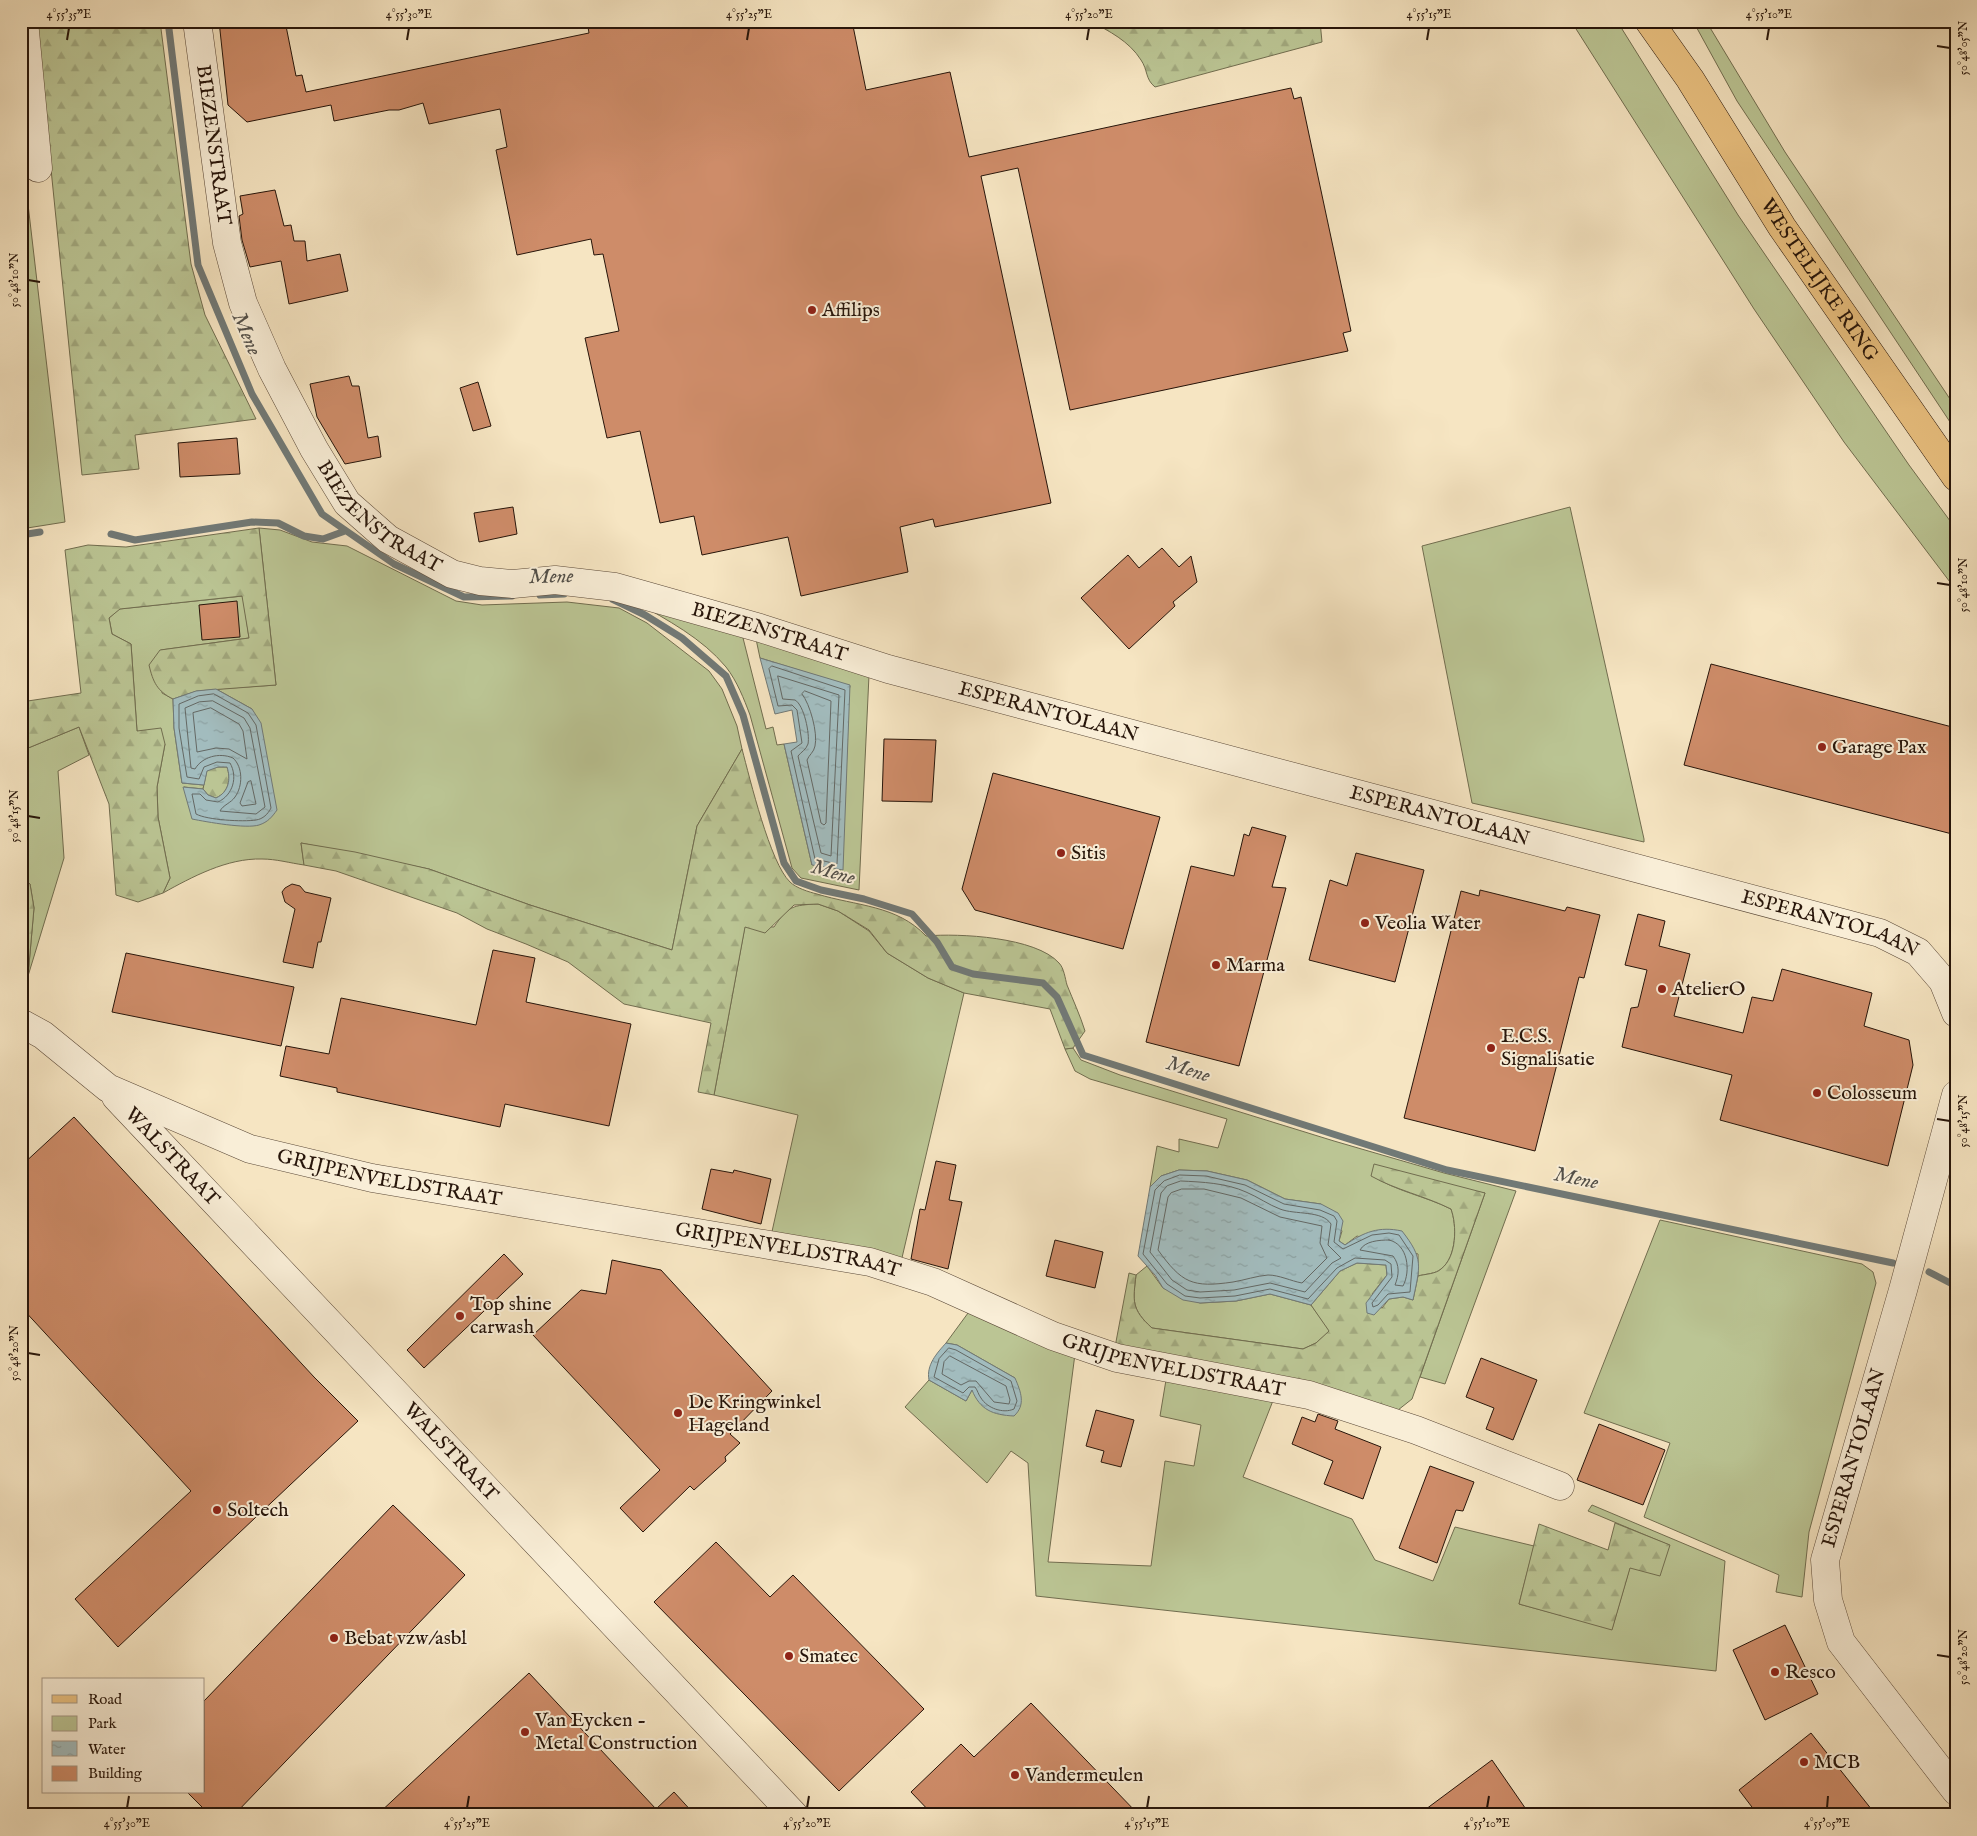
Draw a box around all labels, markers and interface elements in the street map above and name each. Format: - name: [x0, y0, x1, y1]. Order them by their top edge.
- text: 4°55'35"E: [47, 7, 91, 22]
- text: 4°55'30"E: [386, 7, 432, 22]
- text: 4°55'25"E: [726, 7, 772, 22]
- text: 4°55'20"E: [1065, 7, 1113, 22]
- text: 4°55'15"E: [1407, 7, 1451, 22]
- text: 4°55'10"E: [1746, 7, 1792, 22]
- text: 50°48'05"N: [1956, 20, 1971, 75]
- street label: BIEZENSTRAAT: [191, 63, 237, 227]
- street label: WESTELIJKE RING: [1755, 194, 1884, 366]
- text: 50°48'10"N: [7, 252, 22, 307]
- place label: Affilips: [821, 298, 880, 323]
- marker: Affilips: [806, 304, 818, 316]
- water label: Mene: [225, 308, 267, 360]
- street label: BIEZENSTRAAT: [311, 456, 447, 579]
- text: 50°48'10"N: [1956, 557, 1971, 612]
- water label: Mene: [528, 563, 574, 591]
- street label: BIEZENSTRAAT: [689, 597, 851, 668]
- street label: ESPERANTOLAAN: [956, 676, 1141, 748]
- place label: Garage Pax: [1832, 735, 1927, 760]
- marker: Garage Pax: [1816, 741, 1828, 753]
- street label: ESPERANTOLAAN: [1347, 780, 1532, 852]
- text: 50°48'15"N: [7, 789, 22, 843]
- place label: Sitis: [1071, 841, 1106, 866]
- marker: Sitis: [1055, 847, 1067, 859]
- water label: Mene: [808, 854, 858, 892]
- street label: ESPERANTOLAAN: [1739, 884, 1923, 963]
- place label: Veolia Water: [1374, 911, 1481, 936]
- marker: Veolia Water: [1359, 917, 1371, 929]
- place label: Marma: [1226, 953, 1285, 978]
- marker: Marma: [1210, 959, 1222, 971]
- place label: AtelierO: [1671, 977, 1745, 1002]
- marker: AtelierO: [1656, 983, 1668, 995]
- place label: E.C.S. Signalisatie: [1501, 1024, 1595, 1072]
- marker: E.C.S. Signalisatie: [1485, 1042, 1497, 1054]
- water label: Mene: [1162, 1050, 1214, 1090]
- place label: Colosseum: [1827, 1081, 1917, 1106]
- marker: Colosseum: [1811, 1087, 1823, 1099]
- text: 50°48'15"N: [1956, 1094, 1971, 1148]
- street label: WALSTRAAT: [120, 1102, 225, 1212]
- street label: GRIJPENVELDSTRAAT: [275, 1143, 504, 1212]
- water label: Mene: [1551, 1161, 1601, 1197]
- street label: GRIJPENVELDSTRAAT: [673, 1217, 904, 1284]
- place label: Top shine carwash: [470, 1292, 552, 1340]
- marker: Top shine carwash: [454, 1310, 466, 1322]
- text: 50°48'20"N: [7, 1325, 22, 1381]
- street label: GRIJPENVELDSTRAAT: [1058, 1327, 1288, 1403]
- street label: ESPERANTOLAAN: [1816, 1366, 1892, 1550]
- place label: De Kringwinkel Hageland: [688, 1390, 821, 1438]
- street label: WALSTRAAT: [398, 1397, 504, 1507]
- marker: De Kringwinkel Hageland: [672, 1407, 684, 1419]
- place label: Soltech: [227, 1498, 289, 1523]
- marker: Soltech: [211, 1504, 223, 1516]
- place label: Bebat vzw/asbl: [344, 1626, 467, 1651]
- text: 50°48'20"N: [1956, 1629, 1971, 1685]
- marker: Bebat vzw/asbl: [328, 1632, 340, 1644]
- place label: Smatec: [799, 1644, 858, 1669]
- marker: Smatec: [783, 1650, 795, 1662]
- place label: Resco: [1785, 1660, 1836, 1685]
- marker: Resco: [1769, 1666, 1781, 1678]
- legend: [42, 1678, 205, 1794]
- text: Road: [88, 1690, 123, 1709]
- place label: Van Eycken - Metal Construction: [534, 1708, 698, 1756]
- text: Park: [88, 1714, 118, 1733]
- marker: Van Eycken - Metal Construction: [519, 1726, 531, 1738]
- text: Water: [88, 1740, 126, 1759]
- place label: MCB: [1814, 1750, 1860, 1775]
- marker: MCB: [1798, 1756, 1810, 1768]
- place label: Vandermeulen: [1024, 1763, 1144, 1788]
- text: Building: [88, 1764, 143, 1783]
- marker: Vandermeulen: [1009, 1769, 1021, 1781]
- text: 4°55'30"E: [104, 1816, 150, 1831]
- text: 4°55'25"E: [444, 1816, 490, 1831]
- text: 4°55'20"E: [783, 1816, 831, 1831]
- text: 4°55'15"E: [1125, 1816, 1169, 1831]
- text: 4°55'10"E: [1464, 1816, 1510, 1831]
- text: 4°55'05"E: [1804, 1816, 1850, 1831]

